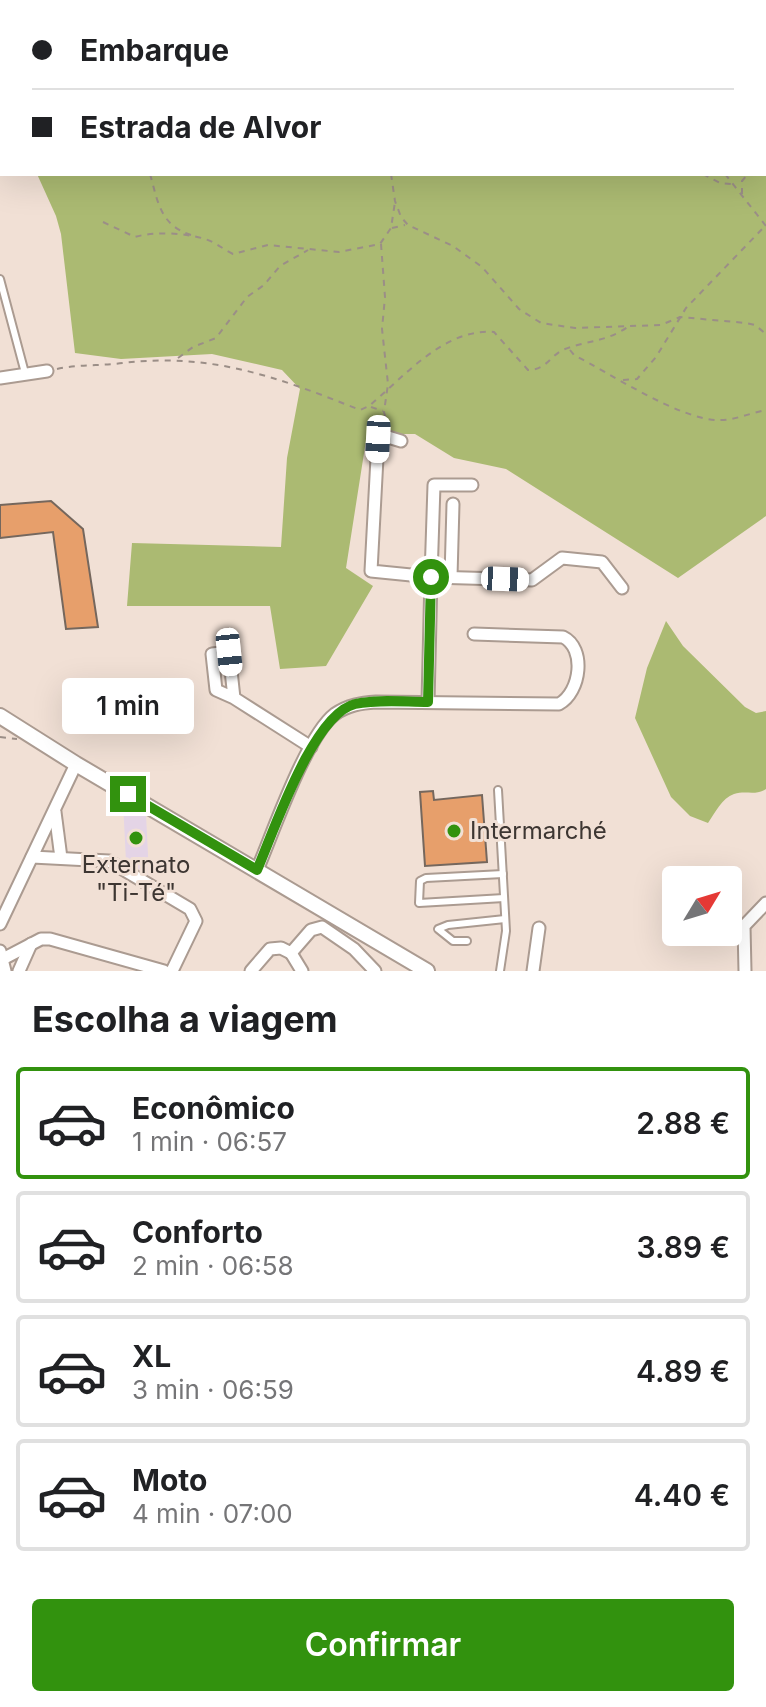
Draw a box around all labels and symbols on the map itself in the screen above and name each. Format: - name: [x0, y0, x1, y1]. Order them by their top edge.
- car: [365, 414, 391, 464]
- route start: [413, 559, 449, 595]
- car: [481, 566, 529, 592]
- car: [215, 627, 243, 677]
- callout: 1 min: [62, 678, 194, 734]
- route end: [110, 776, 146, 812]
- place label: Intermarché: [470, 816, 607, 845]
- marker: Intermarché: [445, 822, 463, 840]
- marker: Externato "Ti-Té": [127, 829, 145, 847]
- place label: Externato "Ti-Té": [82, 850, 190, 907]
- north arrow: [662, 866, 742, 946]

